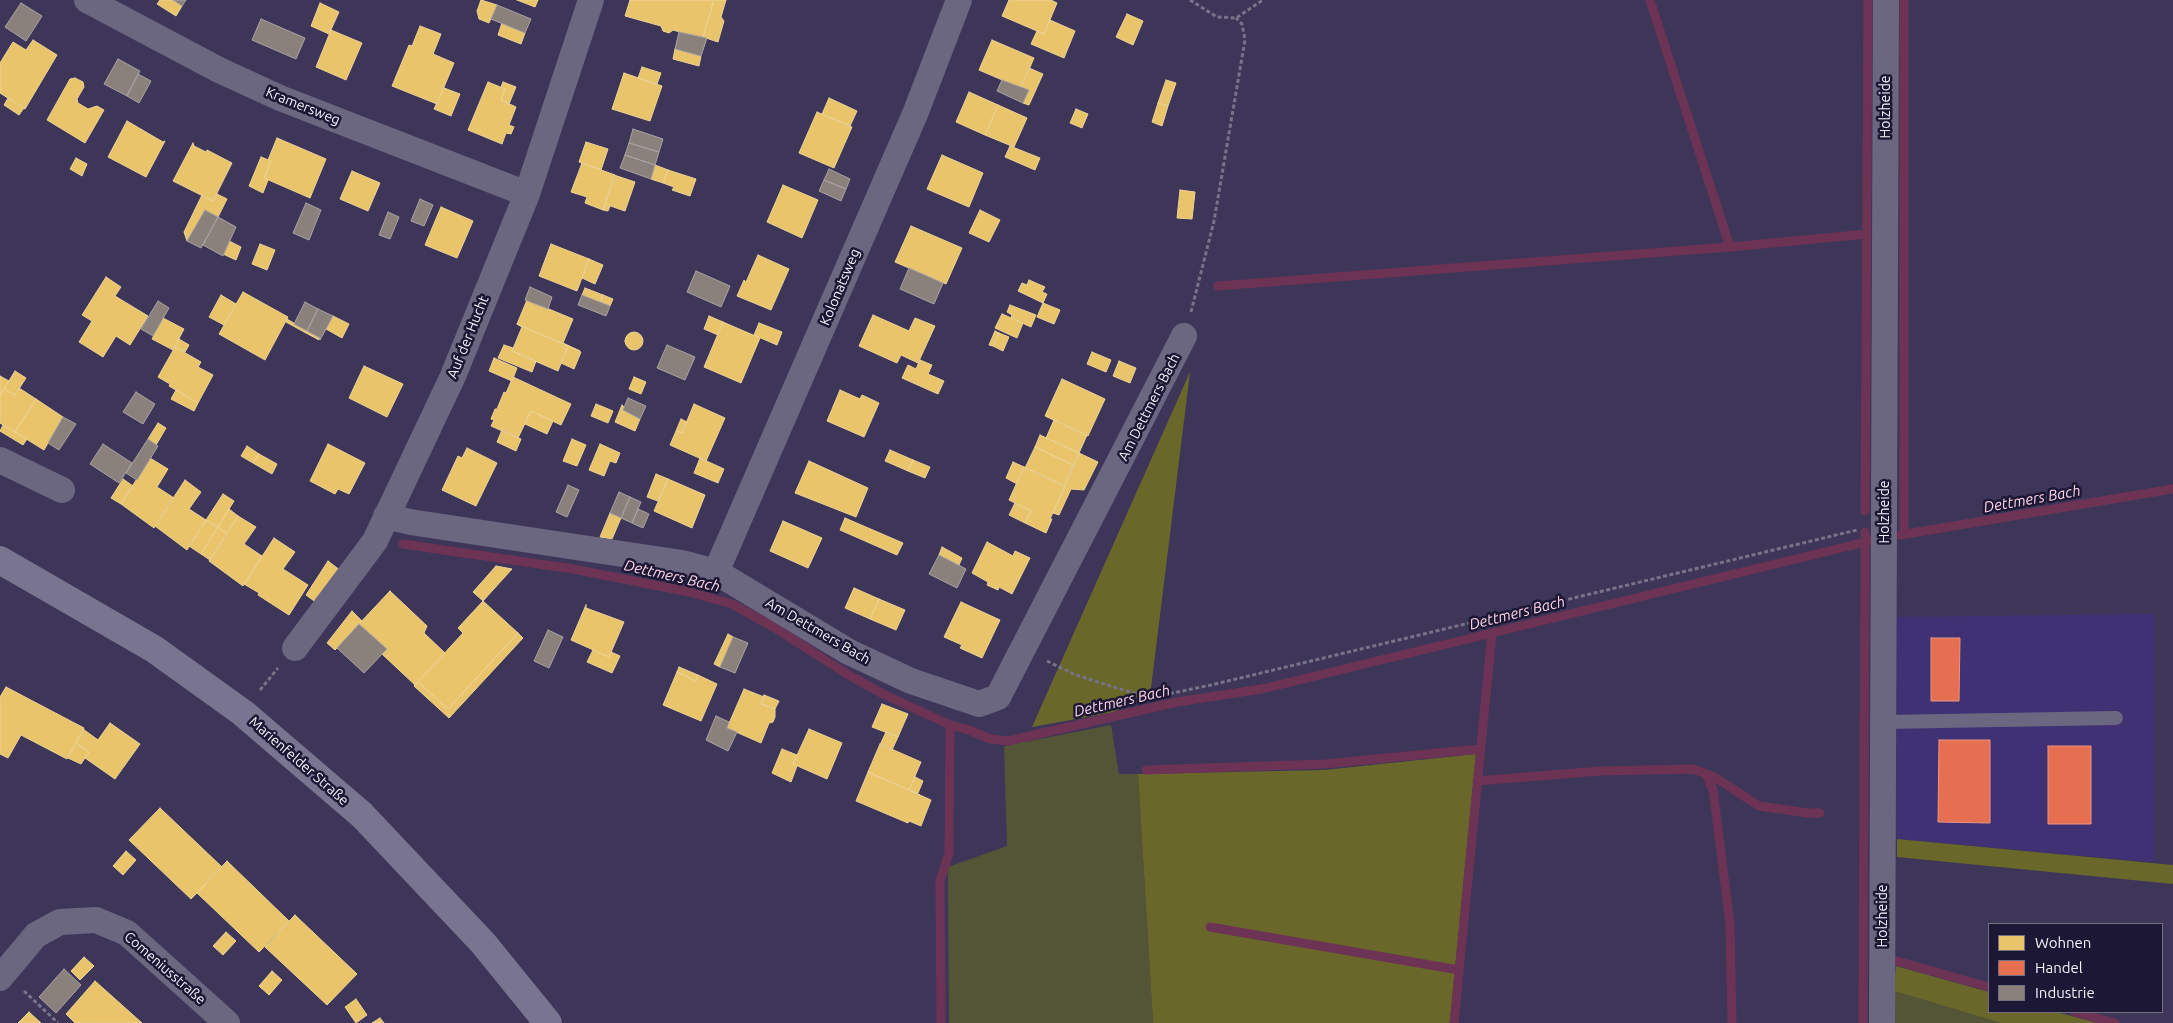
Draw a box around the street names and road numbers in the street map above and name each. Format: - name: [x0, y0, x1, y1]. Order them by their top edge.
- street label: Holzheide: [1877, 75, 1893, 139]
- street label: Kramersweg: [263, 83, 343, 129]
- street label: Kolonatsweg: [816, 246, 864, 328]
- street label: Auf der Hucht: [444, 293, 492, 381]
- street label: Am Dettmers Bach: [1115, 351, 1183, 463]
- street label: Holzheide: [1876, 480, 1892, 544]
- street label: Am Dettmers Bach: [763, 594, 873, 668]
- street label: Marienfelder Straße: [246, 713, 352, 809]
- street label: Holzheide: [1874, 884, 1890, 948]
- street label: Comeniusstraße: [121, 928, 209, 1008]

